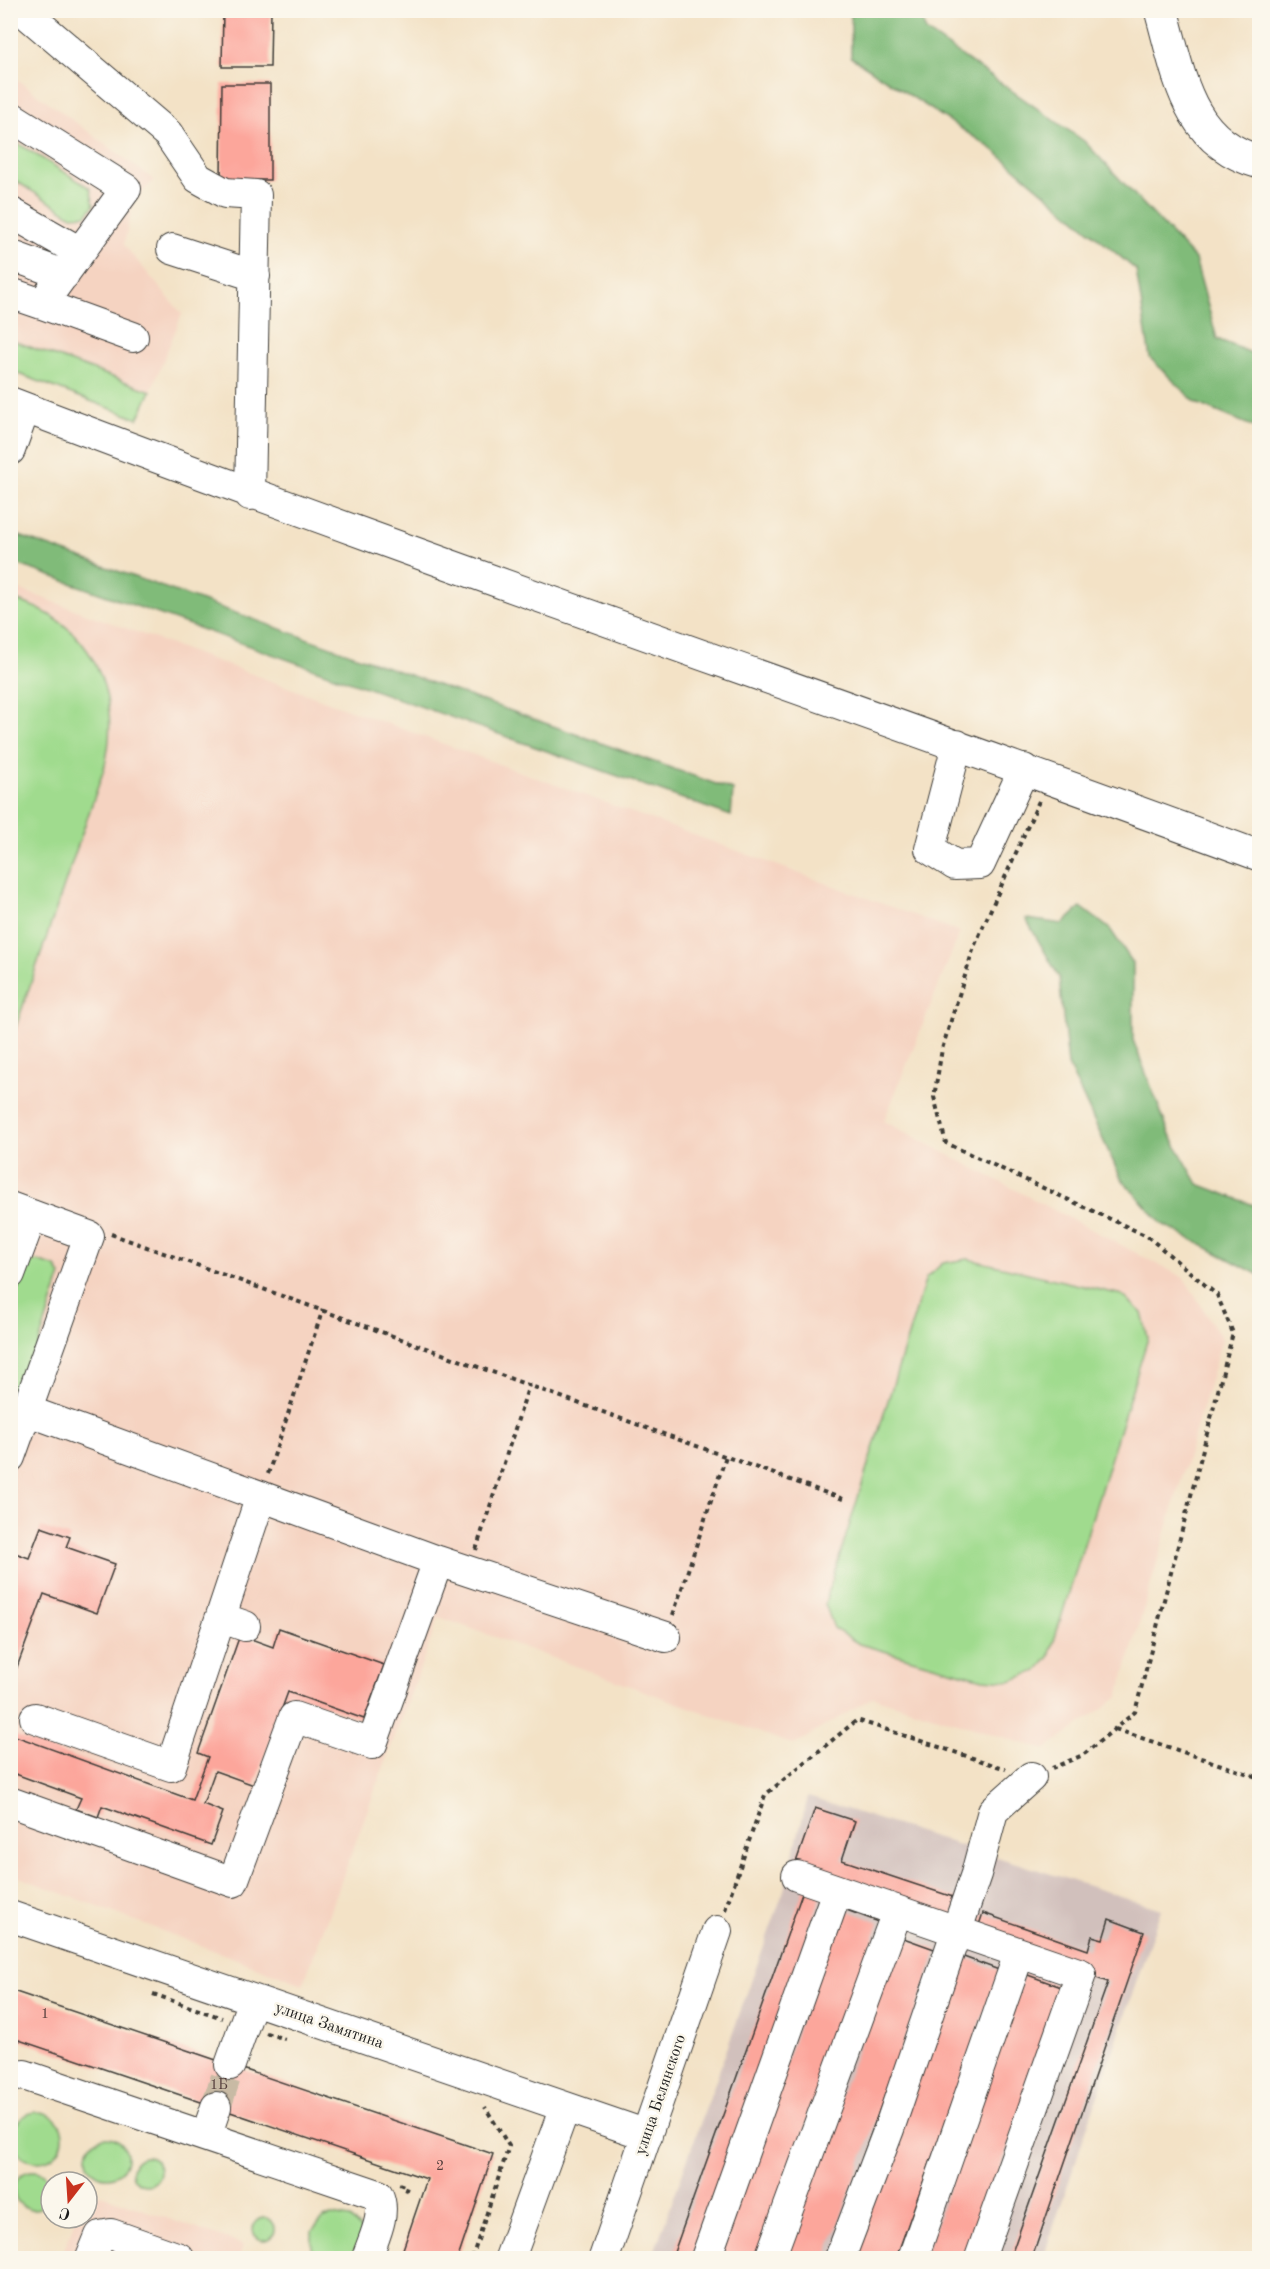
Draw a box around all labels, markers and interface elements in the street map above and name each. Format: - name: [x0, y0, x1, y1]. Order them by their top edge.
- street label: улица Замятина: [273, 2000, 385, 2052]
- house number: 1: [41, 2007, 49, 2021]
- street label: улица Белянского: [633, 2033, 689, 2157]
- house number: 1Б: [210, 2078, 228, 2092]
- house number: 2: [436, 2159, 444, 2173]
- north arrow: [39, 2170, 99, 2230]
- text: С: [58, 2203, 73, 2222]

